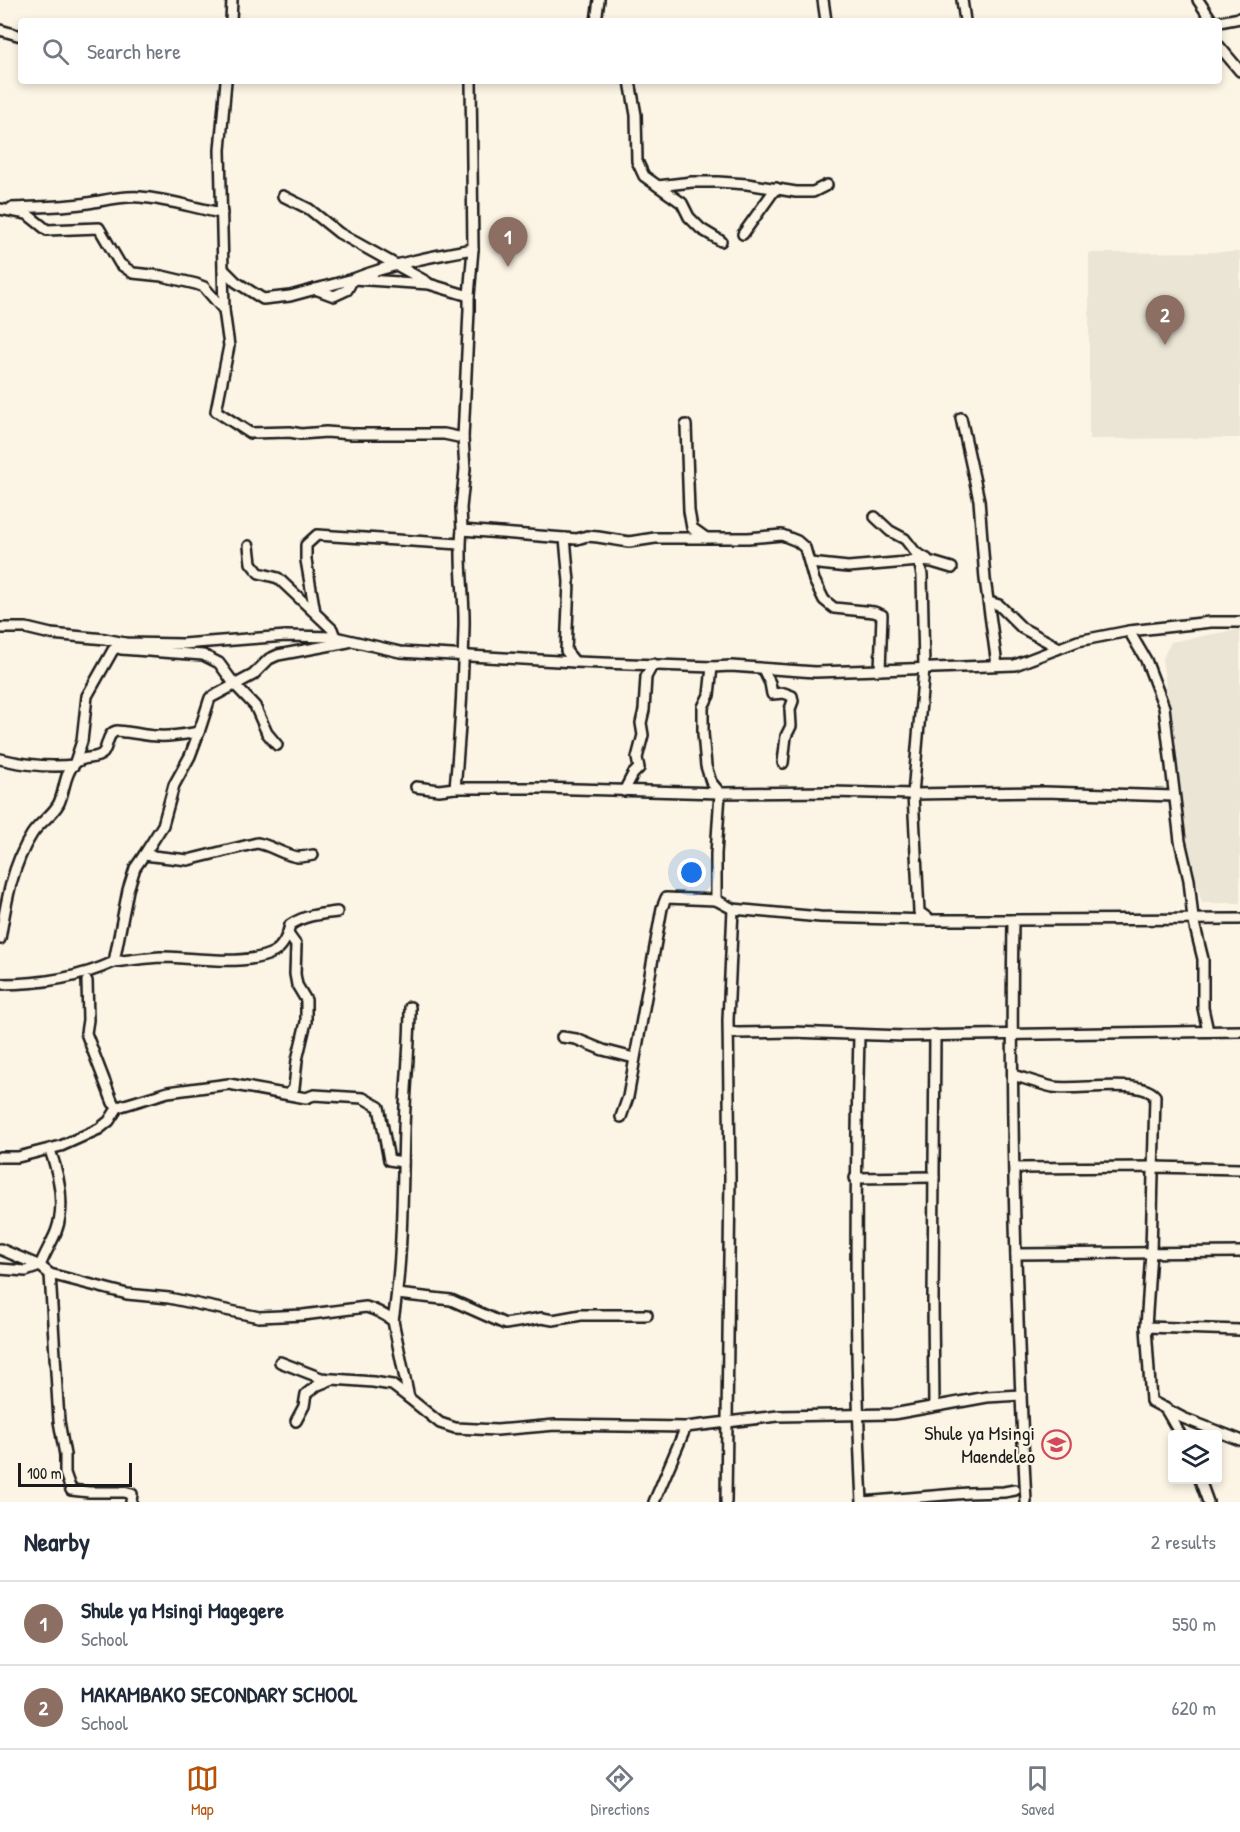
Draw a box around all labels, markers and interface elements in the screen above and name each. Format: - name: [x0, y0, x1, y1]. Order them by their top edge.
- search box: [18, 18, 1222, 84]
- icon: search: [39, 35, 72, 68]
- text: Search here: [87, 36, 181, 66]
- pin: 1: [488, 218, 528, 267]
- pin: 2: [1146, 296, 1184, 345]
- your location: [677, 858, 706, 887]
- place label: Shule ya Msingi Maendeleo: [924, 1419, 1035, 1469]
- school or university icon: Shule ya Msingi Maendeleo: [1040, 1428, 1072, 1460]
- map controls: [1168, 1430, 1222, 1484]
- button: layers: [1168, 1430, 1222, 1484]
- scale bar: [18, 1460, 132, 1488]
- text: 100 m: [27, 1462, 62, 1484]
- text: Nearby: [24, 1524, 90, 1559]
- text: 2 results: [1151, 1528, 1216, 1555]
- text: Shule ya Msingi Magegere: [81, 1595, 284, 1625]
- text: 1: [40, 1610, 47, 1637]
- text: 550 m: [1172, 1610, 1216, 1637]
- text: School: [81, 1625, 128, 1652]
- text: MAKAMBAKO SECONDARY SCHOOL: [81, 1679, 358, 1709]
- text: 2: [39, 1694, 48, 1721]
- text: 620 m: [1172, 1694, 1216, 1721]
- text: School: [81, 1709, 128, 1736]
- tab: Map: [186, 1762, 219, 1820]
- tab: Directions: [591, 1762, 649, 1820]
- tab: Saved: [1021, 1762, 1054, 1820]

